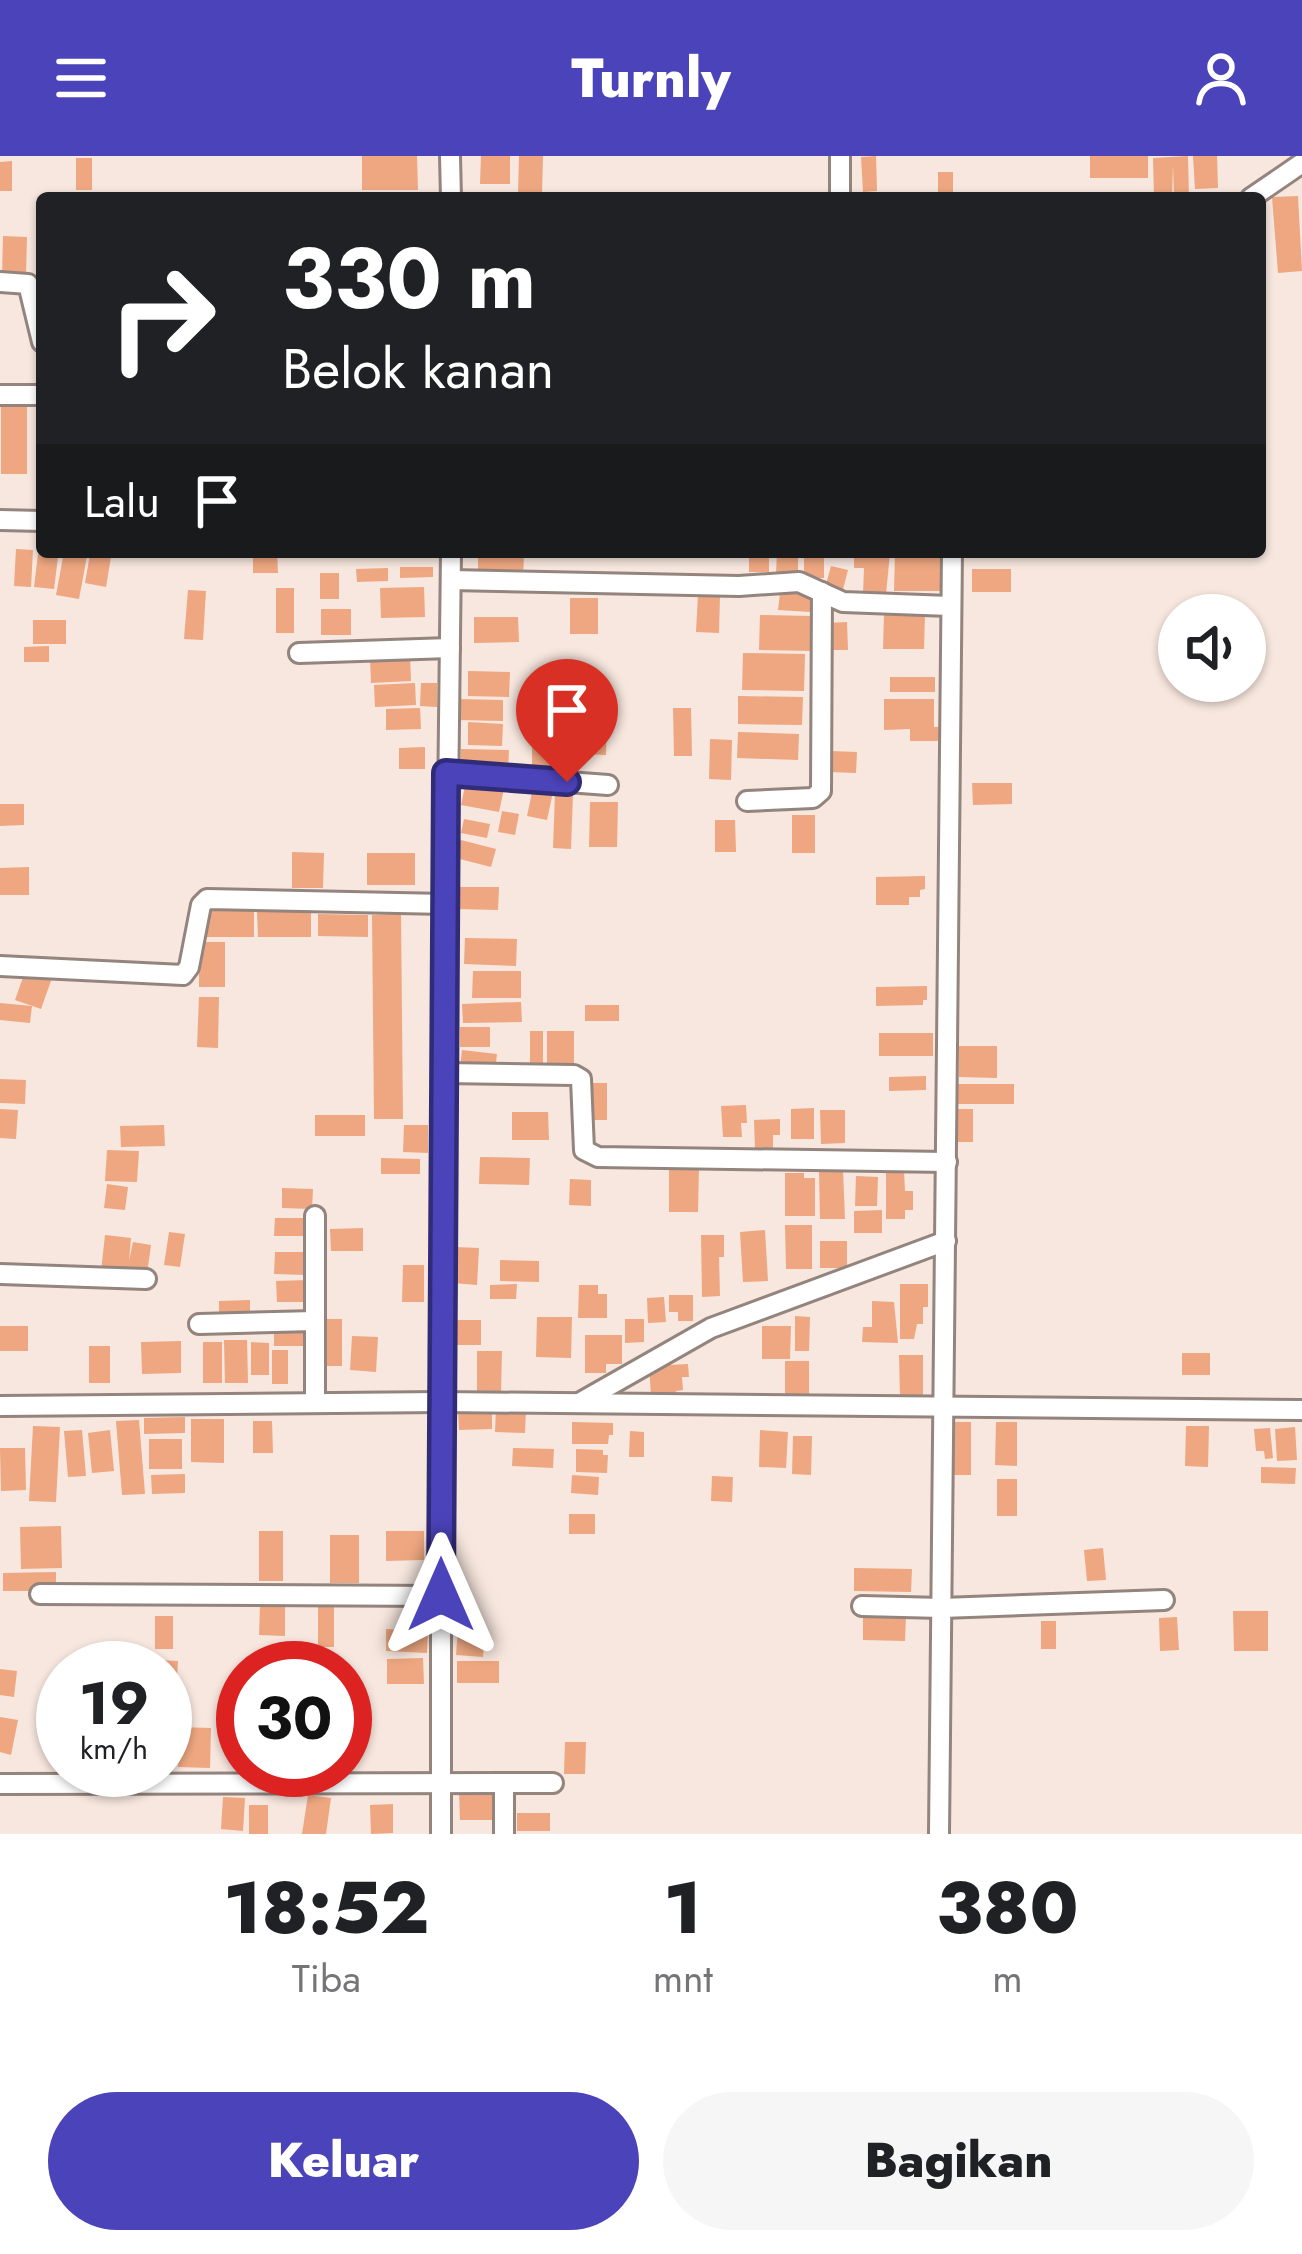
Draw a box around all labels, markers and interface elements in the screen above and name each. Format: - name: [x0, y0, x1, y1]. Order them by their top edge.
- text: Turnly: [571, 39, 731, 117]
- icon: menu: [48, 45, 114, 111]
- icon: person: [1188, 45, 1254, 111]
- text: 330 m: [282, 218, 536, 340]
- icon: right: [84, 240, 240, 396]
- text: Belok kanan: [282, 330, 554, 408]
- icon: arrive: [184, 468, 250, 534]
- text: Lalu: [84, 469, 160, 534]
- map controls: [1158, 594, 1266, 702]
- button: sound: [1158, 594, 1266, 702]
- pin: [516, 659, 618, 782]
- icon: arrive: [534, 677, 600, 743]
- position arrow: [378, 1532, 504, 1658]
- speed limit sign: 30: [216, 1641, 372, 1797]
- text: 19: [79, 1660, 149, 1747]
- text: km/h: [80, 1727, 148, 1770]
- text: 18:52: [223, 1856, 429, 1960]
- text: 1: [664, 1856, 702, 1960]
- text: 380: [936, 1856, 1079, 1960]
- text: Tiba: [292, 1950, 361, 2007]
- text: mnt: [653, 1950, 713, 2007]
- text: m: [992, 1950, 1023, 2007]
- button: Keluar: [48, 2092, 639, 2230]
- button: Bagikan: [663, 2092, 1254, 2230]

